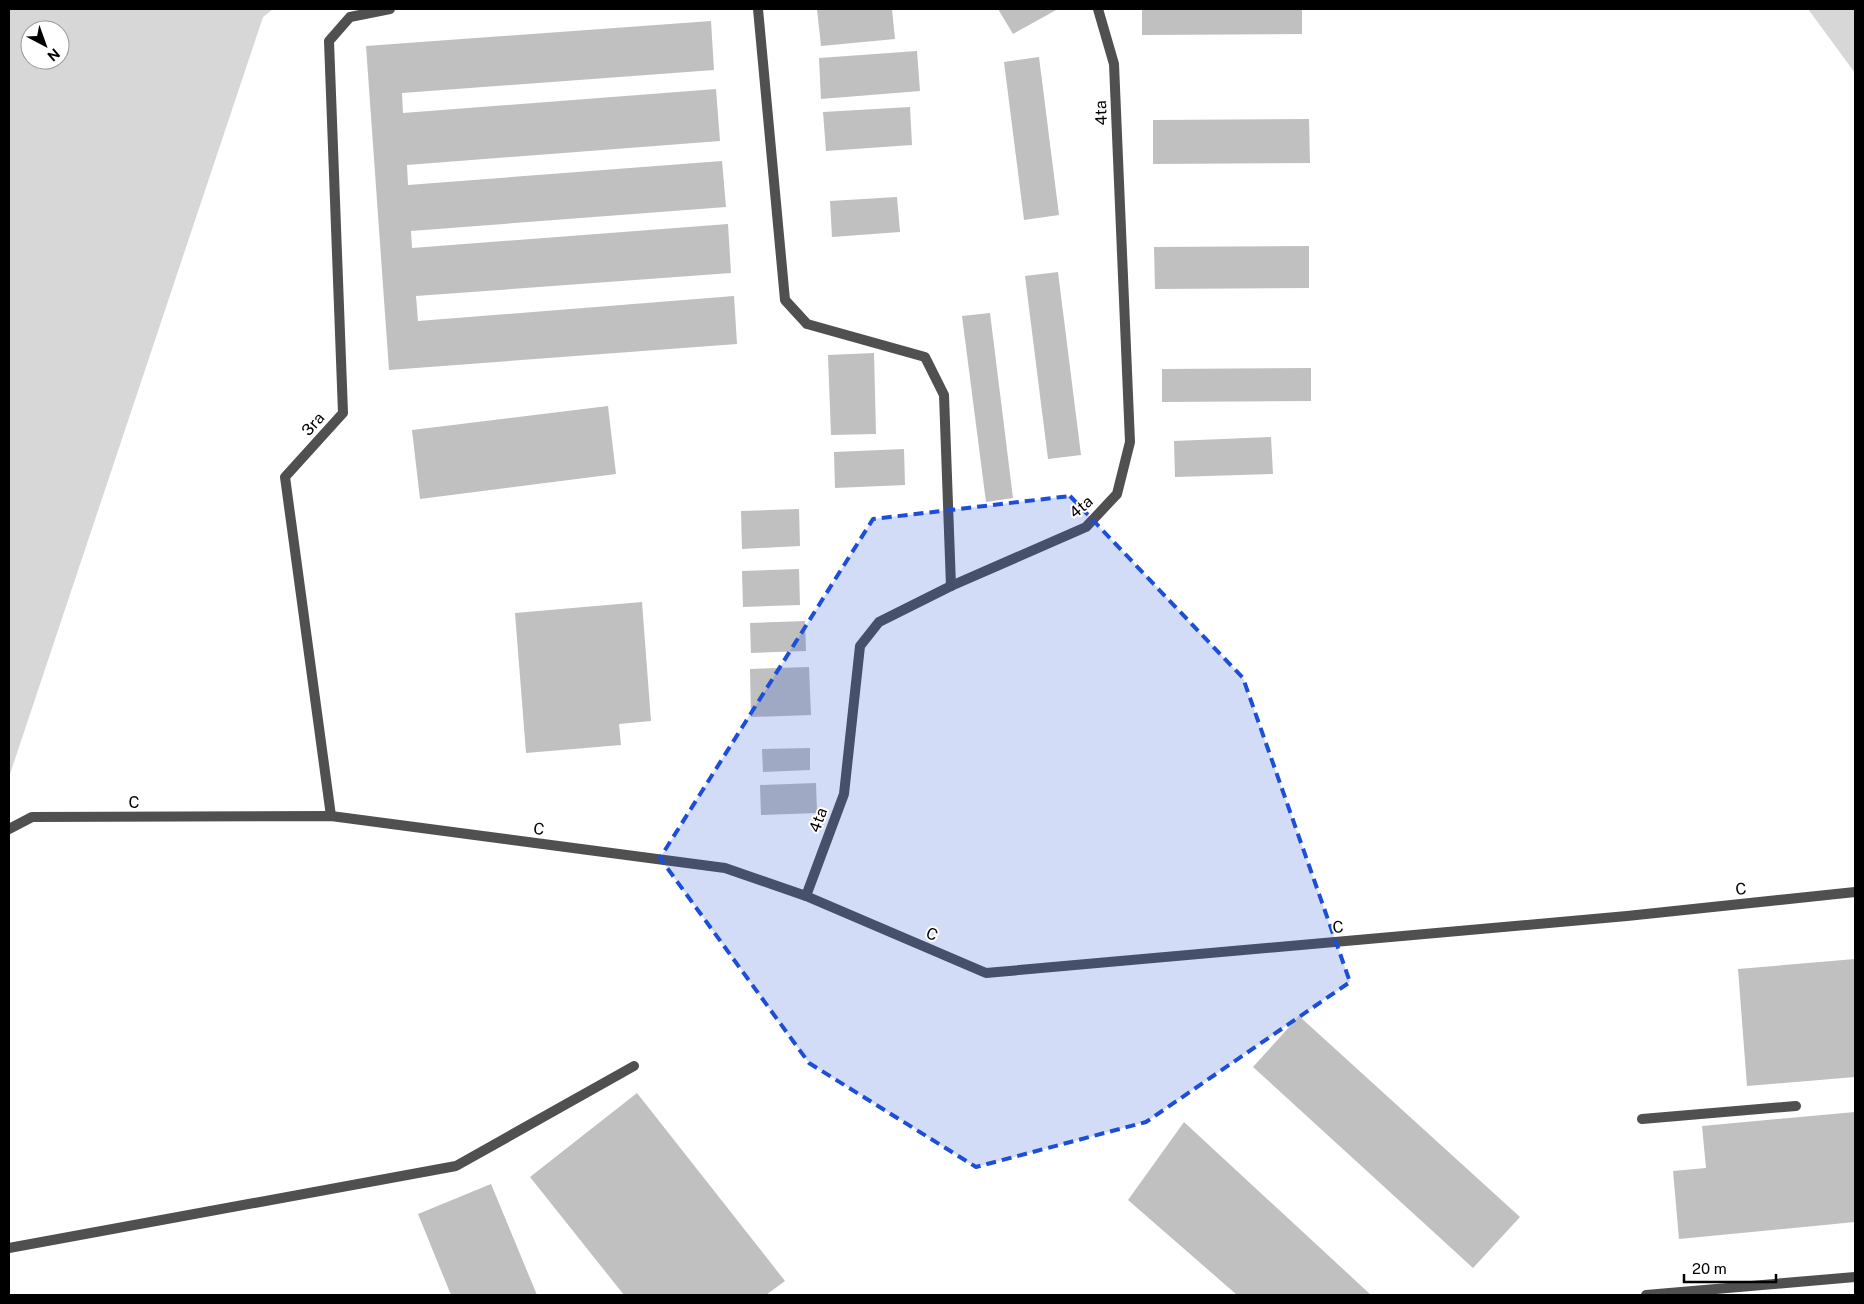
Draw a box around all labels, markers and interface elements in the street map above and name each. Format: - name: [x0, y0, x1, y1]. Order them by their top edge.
- north arrow: [20, 20, 70, 70]
- text: N: [44, 45, 63, 64]
- street label: 4ta: [1091, 100, 1111, 126]
- street label: 3ra: [298, 408, 328, 440]
- street label: 4ta: [1065, 492, 1097, 522]
- street label: C: [128, 793, 140, 812]
- street label: 4ta: [805, 805, 831, 835]
- street label: C: [532, 819, 546, 839]
- street label: C: [1735, 879, 1747, 899]
- street label: C: [1332, 917, 1344, 937]
- street label: C: [923, 923, 941, 945]
- scale bar: [1684, 1252, 1776, 1284]
- text: 20 m: [1692, 1260, 1727, 1277]

